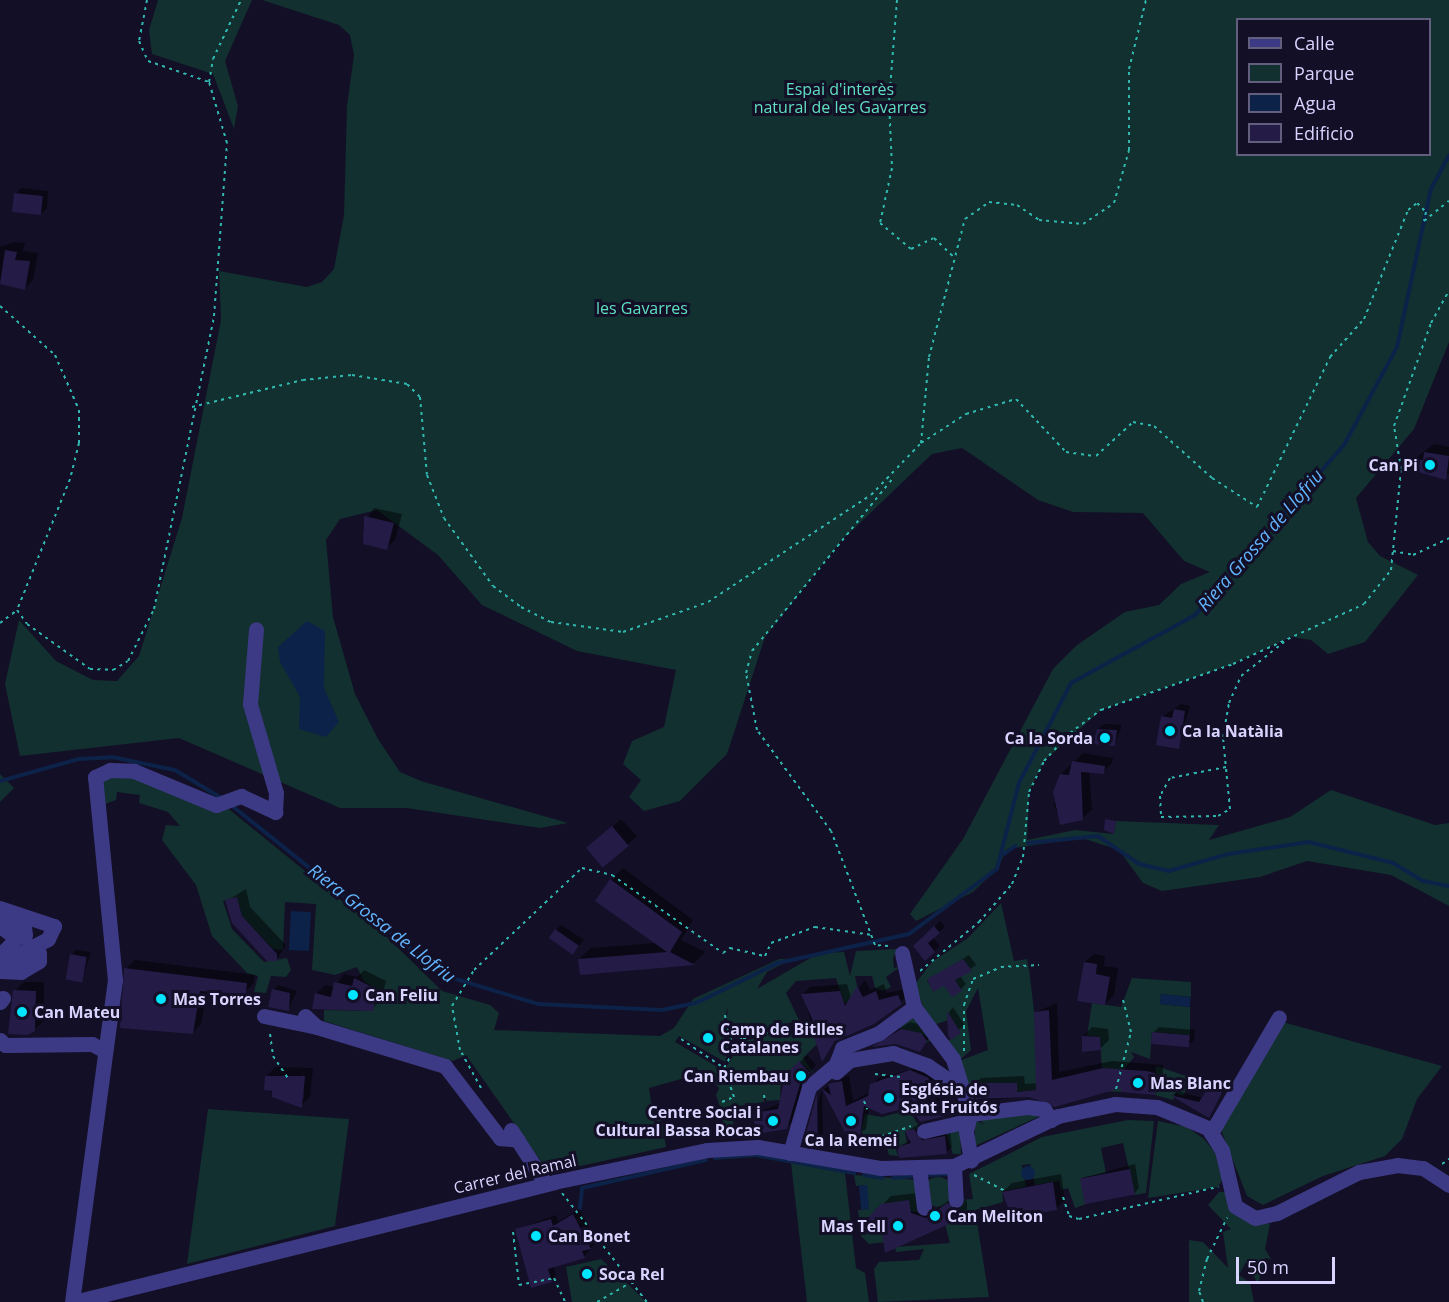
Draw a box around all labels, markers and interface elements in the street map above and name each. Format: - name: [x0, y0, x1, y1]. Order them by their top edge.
- legend: [1236, 18, 1431, 156]
- text: Calle: [1294, 31, 1335, 55]
- text: Parque: [1294, 61, 1354, 85]
- park label: Espai d'interès natural de les Gavarres: [754, 79, 926, 117]
- text: Agua: [1294, 91, 1336, 115]
- text: Edificio: [1294, 121, 1354, 145]
- park label: les Gavarres: [596, 298, 688, 318]
- place label: Can Pi: [1369, 455, 1418, 475]
- marker: Can Pi: [1423, 458, 1437, 472]
- water label: Riera Grossa de Llofriu: [1193, 465, 1327, 615]
- place label: Ca la Natàlia: [1182, 721, 1283, 741]
- marker: Ca la Natàlia: [1163, 724, 1177, 738]
- place label: Ca la Sorda: [1005, 728, 1093, 748]
- marker: Ca la Sorda: [1098, 731, 1112, 745]
- water label: Riera Grossa de Llofriu: [304, 859, 460, 987]
- place label: Can Feliu: [365, 985, 438, 1005]
- marker: Can Feliu: [346, 988, 360, 1002]
- place label: Mas Torres: [173, 989, 261, 1009]
- marker: Mas Torres: [154, 992, 168, 1006]
- place label: Can Mateu: [34, 1002, 120, 1022]
- marker: Can Mateu: [15, 1005, 29, 1019]
- place label: Camp de Bitlles Catalanes: [720, 1019, 843, 1057]
- marker: Camp de Bitlles Catalanes: [701, 1031, 715, 1045]
- place label: Can Riembau: [684, 1066, 789, 1086]
- marker: Can Riembau: [794, 1069, 808, 1083]
- place label: Mas Blanc: [1150, 1073, 1231, 1093]
- marker: Mas Blanc: [1131, 1076, 1145, 1090]
- place label: Església de Sant Fruitós: [901, 1079, 997, 1117]
- marker: Església de Sant Fruitós: [882, 1091, 896, 1105]
- place label: Centre Social i Cultural Bassa Rocas: [596, 1102, 761, 1140]
- marker: Centre Social i Cultural Bassa Rocas: [766, 1114, 780, 1128]
- marker: Ca la Remei: [844, 1114, 858, 1128]
- place label: Ca la Remei: [805, 1130, 897, 1150]
- street label: Carrer del Ramal: [452, 1151, 578, 1197]
- place label: Can Meliton: [947, 1206, 1043, 1226]
- marker: Can Meliton: [928, 1209, 942, 1223]
- place label: Mas Tell: [821, 1216, 886, 1236]
- marker: Mas Tell: [891, 1219, 905, 1233]
- place label: Can Bonet: [548, 1226, 630, 1246]
- marker: Can Bonet: [529, 1229, 543, 1243]
- scale bar: [1239, 1245, 1338, 1283]
- text: 50 m: [1247, 1255, 1289, 1279]
- place label: Soca Rel: [599, 1264, 665, 1284]
- marker: Soca Rel: [580, 1267, 594, 1281]

